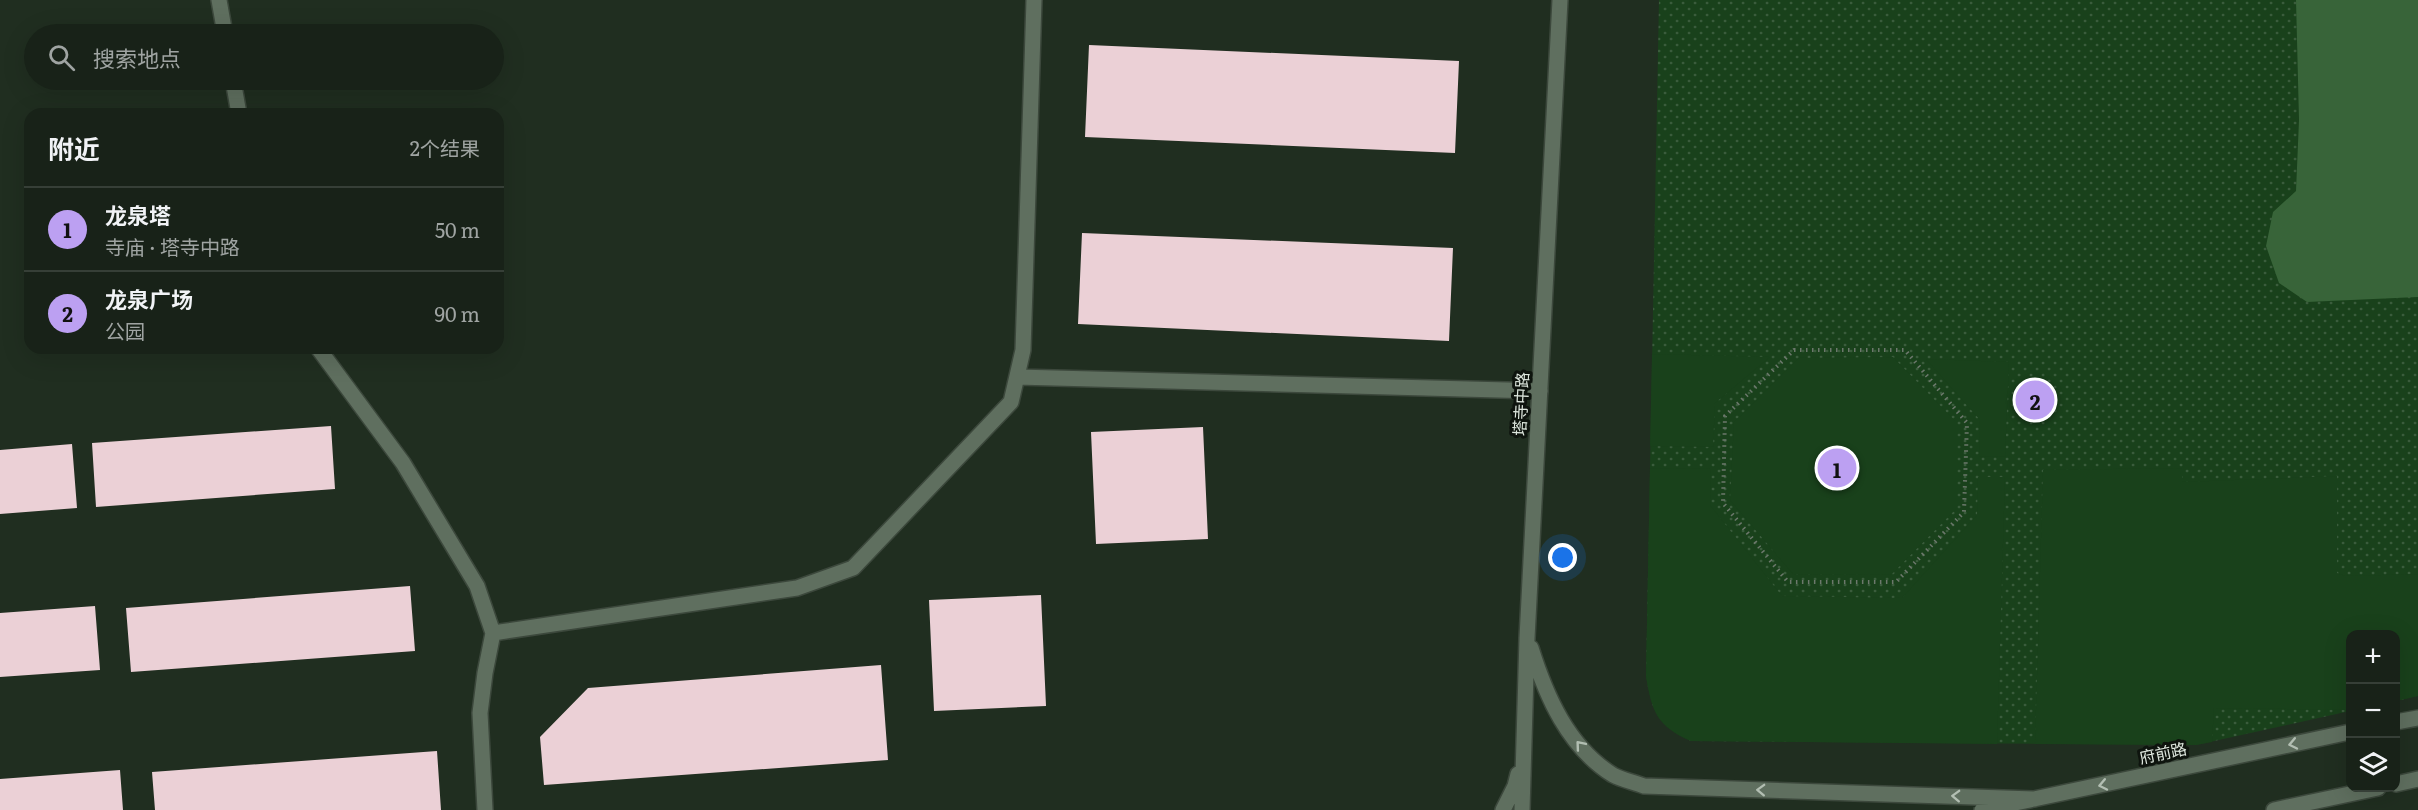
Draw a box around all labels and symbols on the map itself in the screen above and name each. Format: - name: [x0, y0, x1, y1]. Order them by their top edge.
- street label: 塔寺中路: [1506, 371, 1534, 437]
- pin: 2: [2016, 378, 2054, 422]
- pin: 1: [1818, 446, 1856, 490]
- your location: [1548, 543, 1577, 572]
- street label: 府前路: [2137, 735, 2189, 769]
- one-way arrow: [2289, 737, 2299, 750]
- one-way arrow: [1576, 741, 1587, 752]
- one-way arrow: [2098, 777, 2108, 790]
- one-way arrow: [1757, 783, 1766, 796]
- one-way arrow: [1951, 790, 1960, 802]

